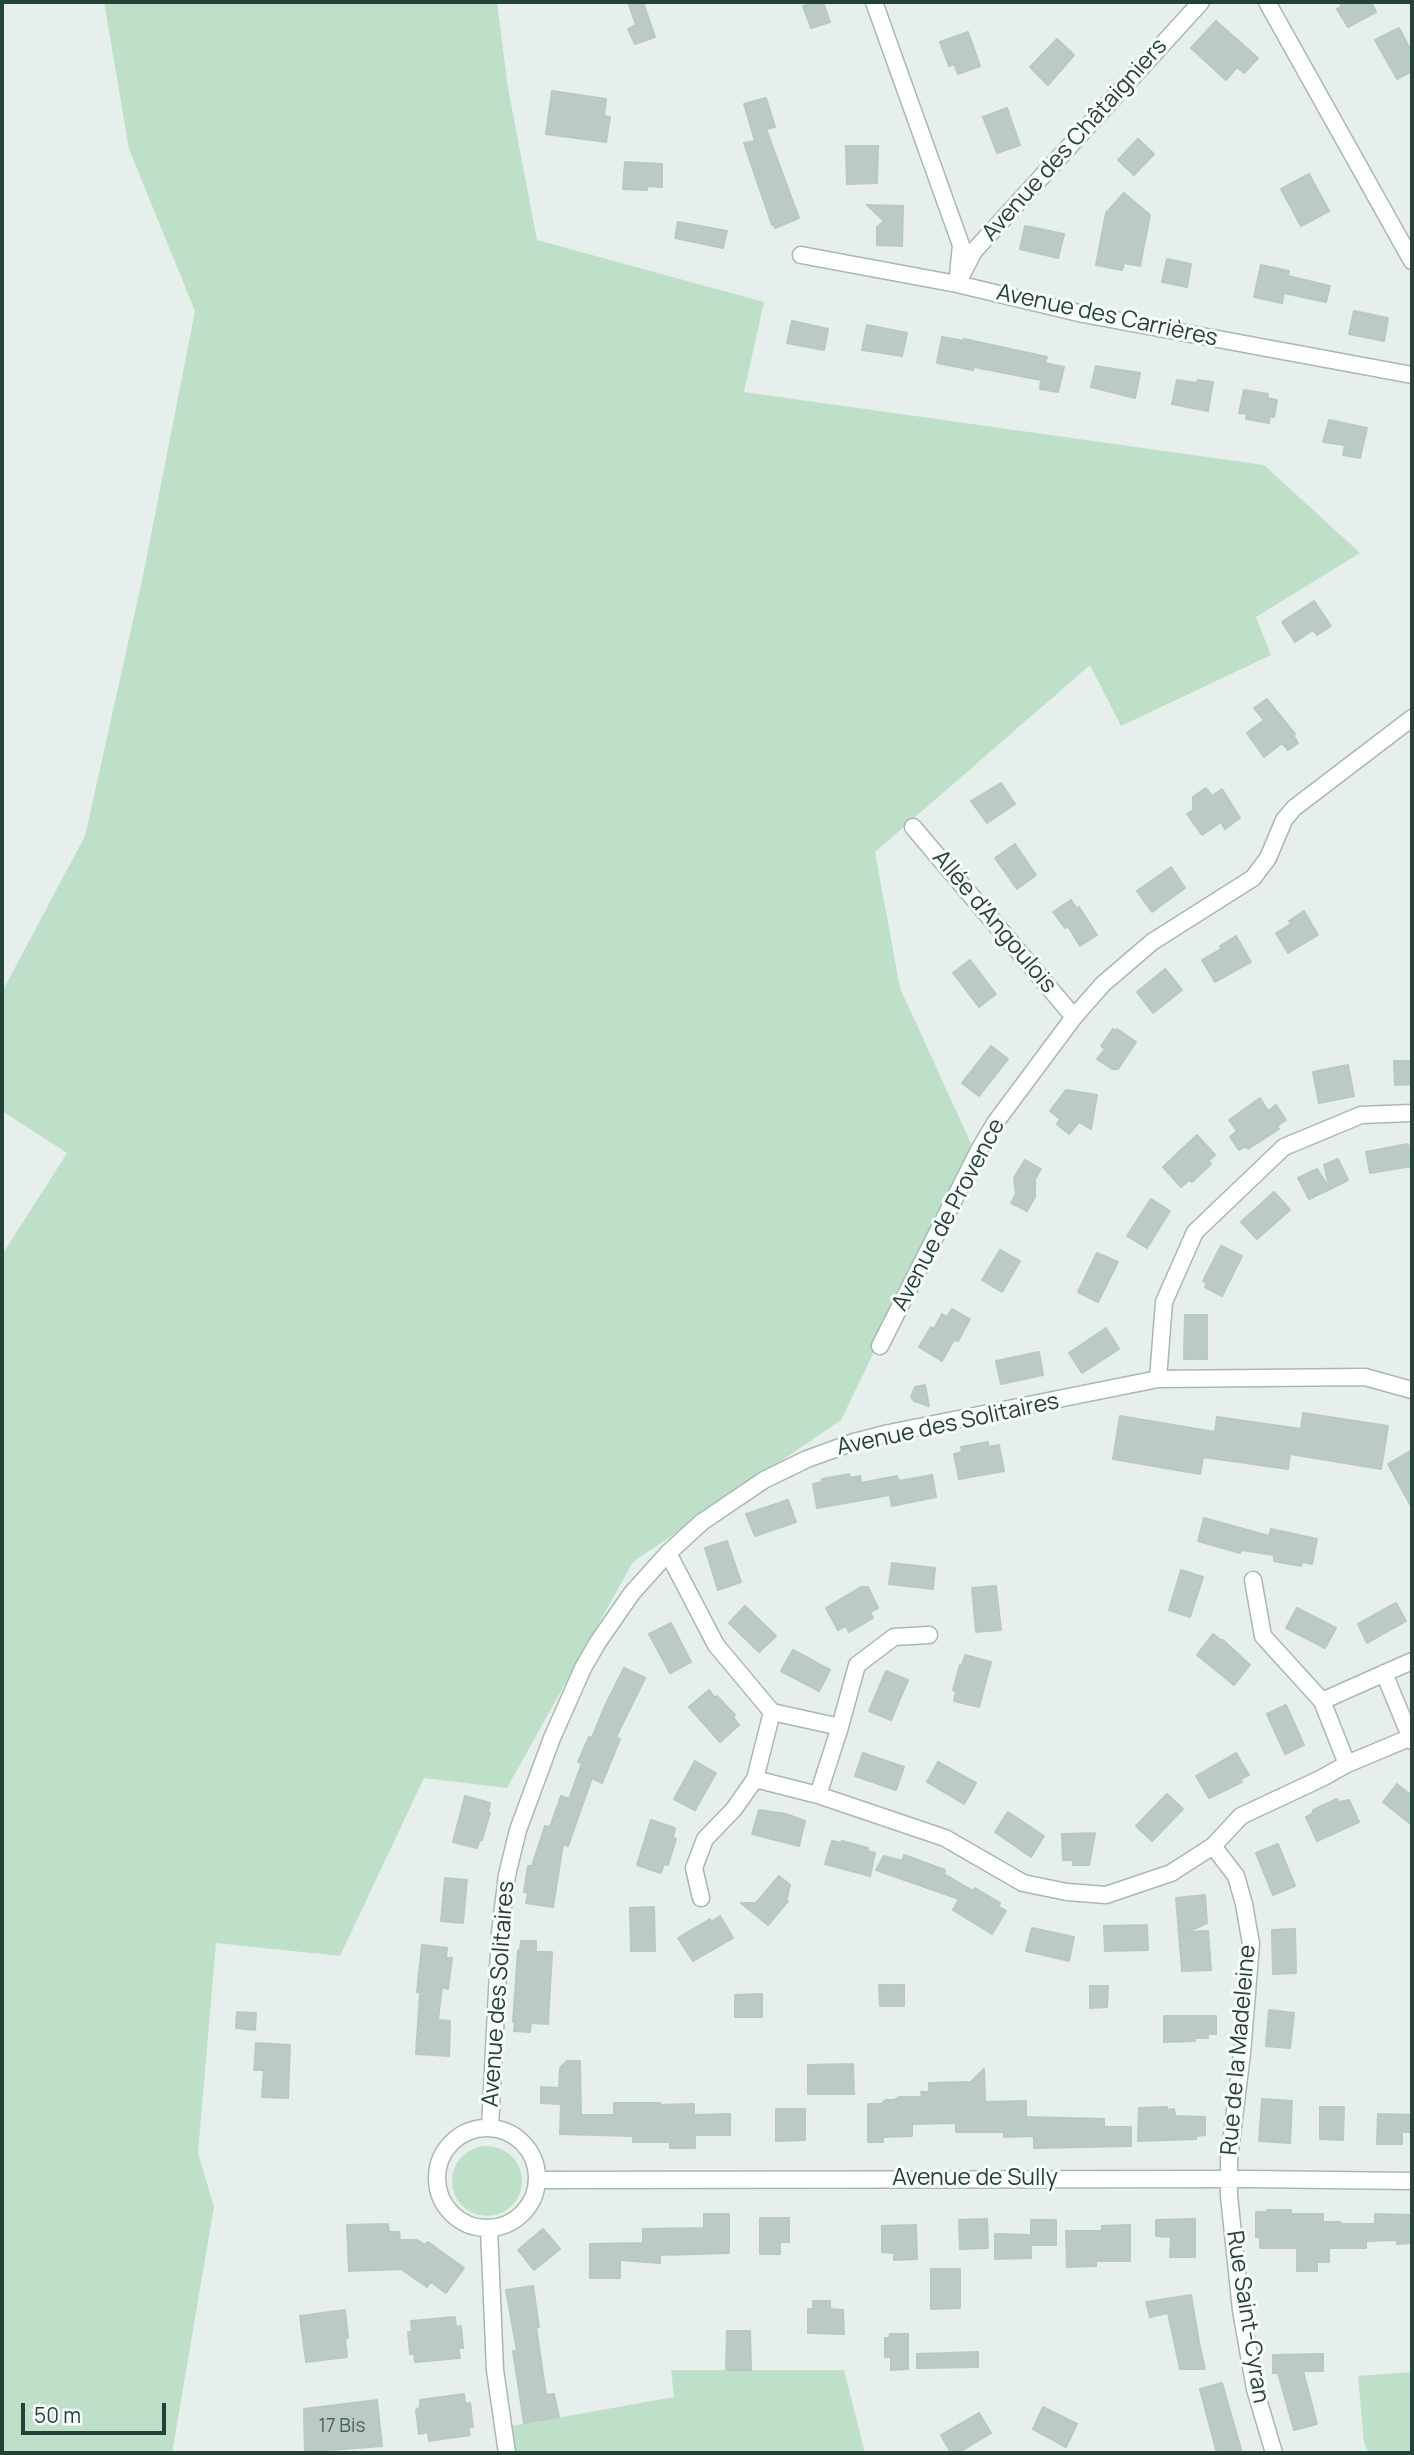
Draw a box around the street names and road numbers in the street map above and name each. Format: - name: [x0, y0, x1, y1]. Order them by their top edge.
- street label: Avenue des Châtaigniers: [977, 33, 1173, 247]
- street label: Avenue des Carrières: [994, 279, 1220, 353]
- street label: Allée d'Angoulois: [926, 845, 1062, 999]
- street label: Avenue de Provence: [887, 1114, 1011, 1316]
- street label: Avenue des Solitaires: [834, 1388, 1062, 1462]
- street label: Avenue des Solitaires: [477, 1880, 521, 2108]
- street label: Rue de la Madeleine: [1216, 1944, 1262, 2156]
- street label: Avenue de Sully: [892, 2165, 1058, 2193]
- street label: Rue Saint-Cyran: [1220, 2229, 1274, 2405]

